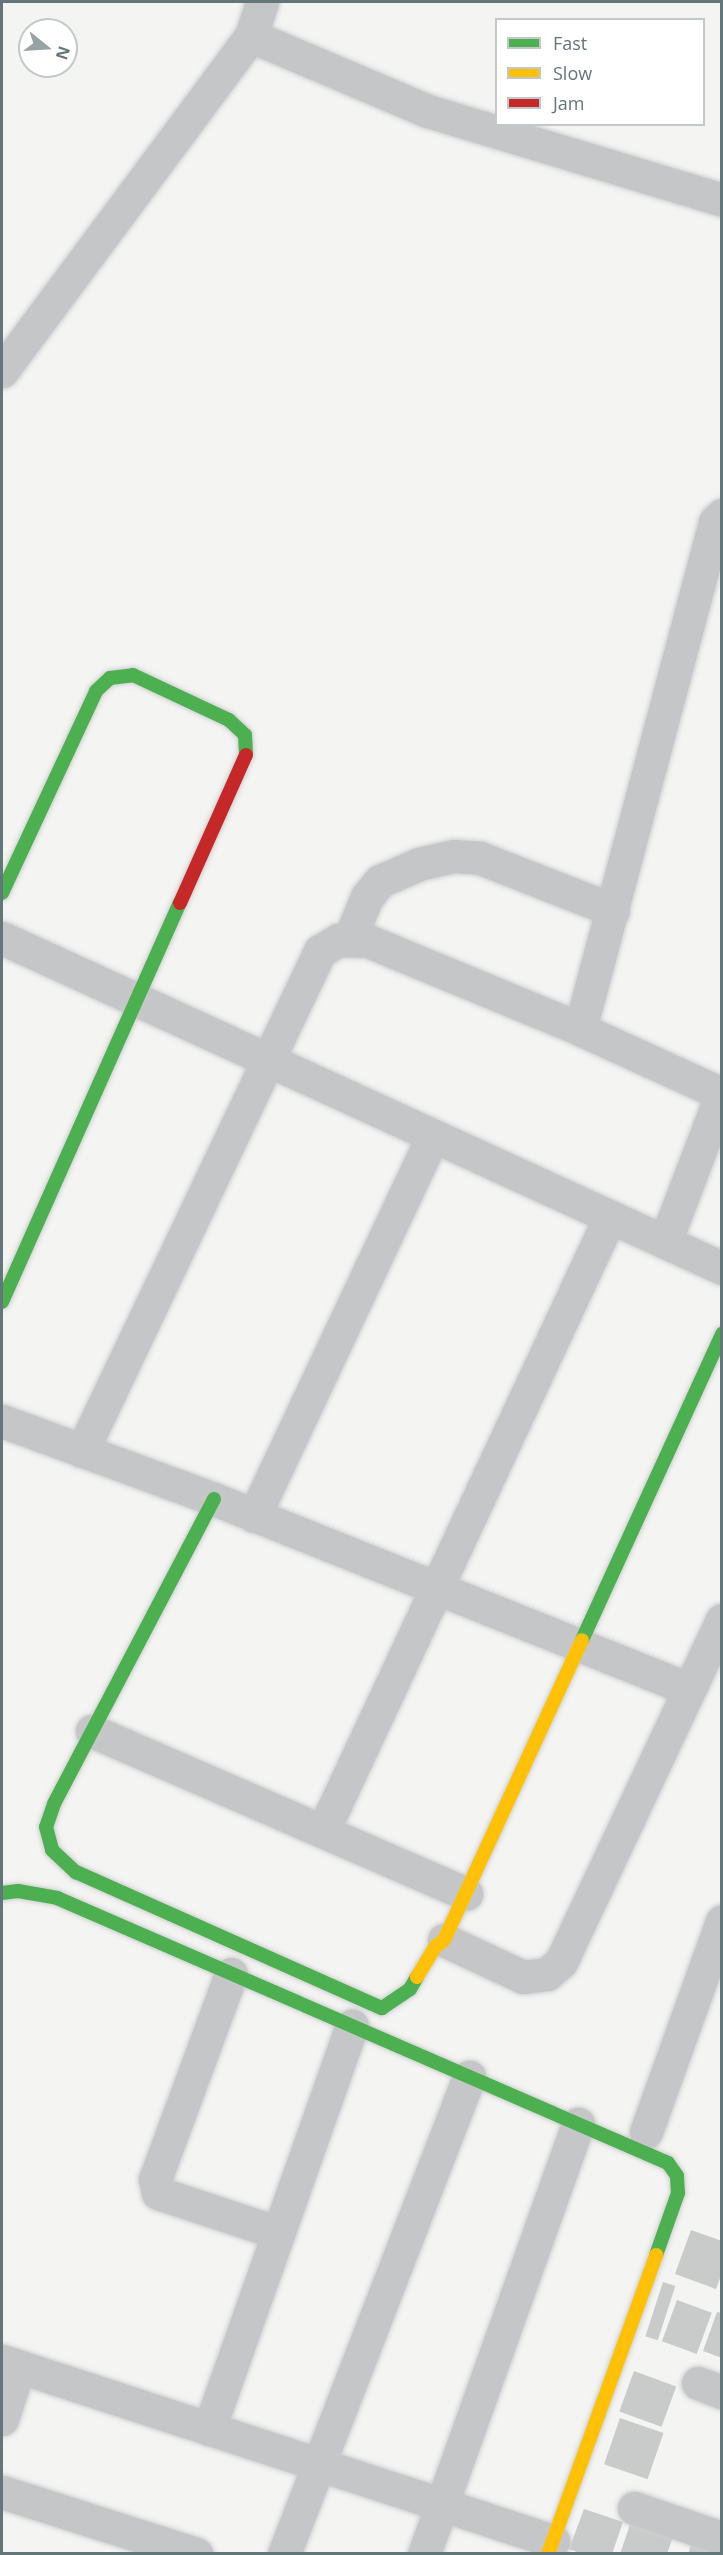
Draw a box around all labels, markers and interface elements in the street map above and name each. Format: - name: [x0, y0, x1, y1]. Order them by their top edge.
- north arrow: [18, 18, 78, 78]
- legend: [495, 18, 705, 126]
- text: Fast: [553, 31, 587, 55]
- text: N: [51, 43, 76, 63]
- text: Slow: [553, 61, 592, 85]
- text: Jam: [553, 91, 585, 115]

